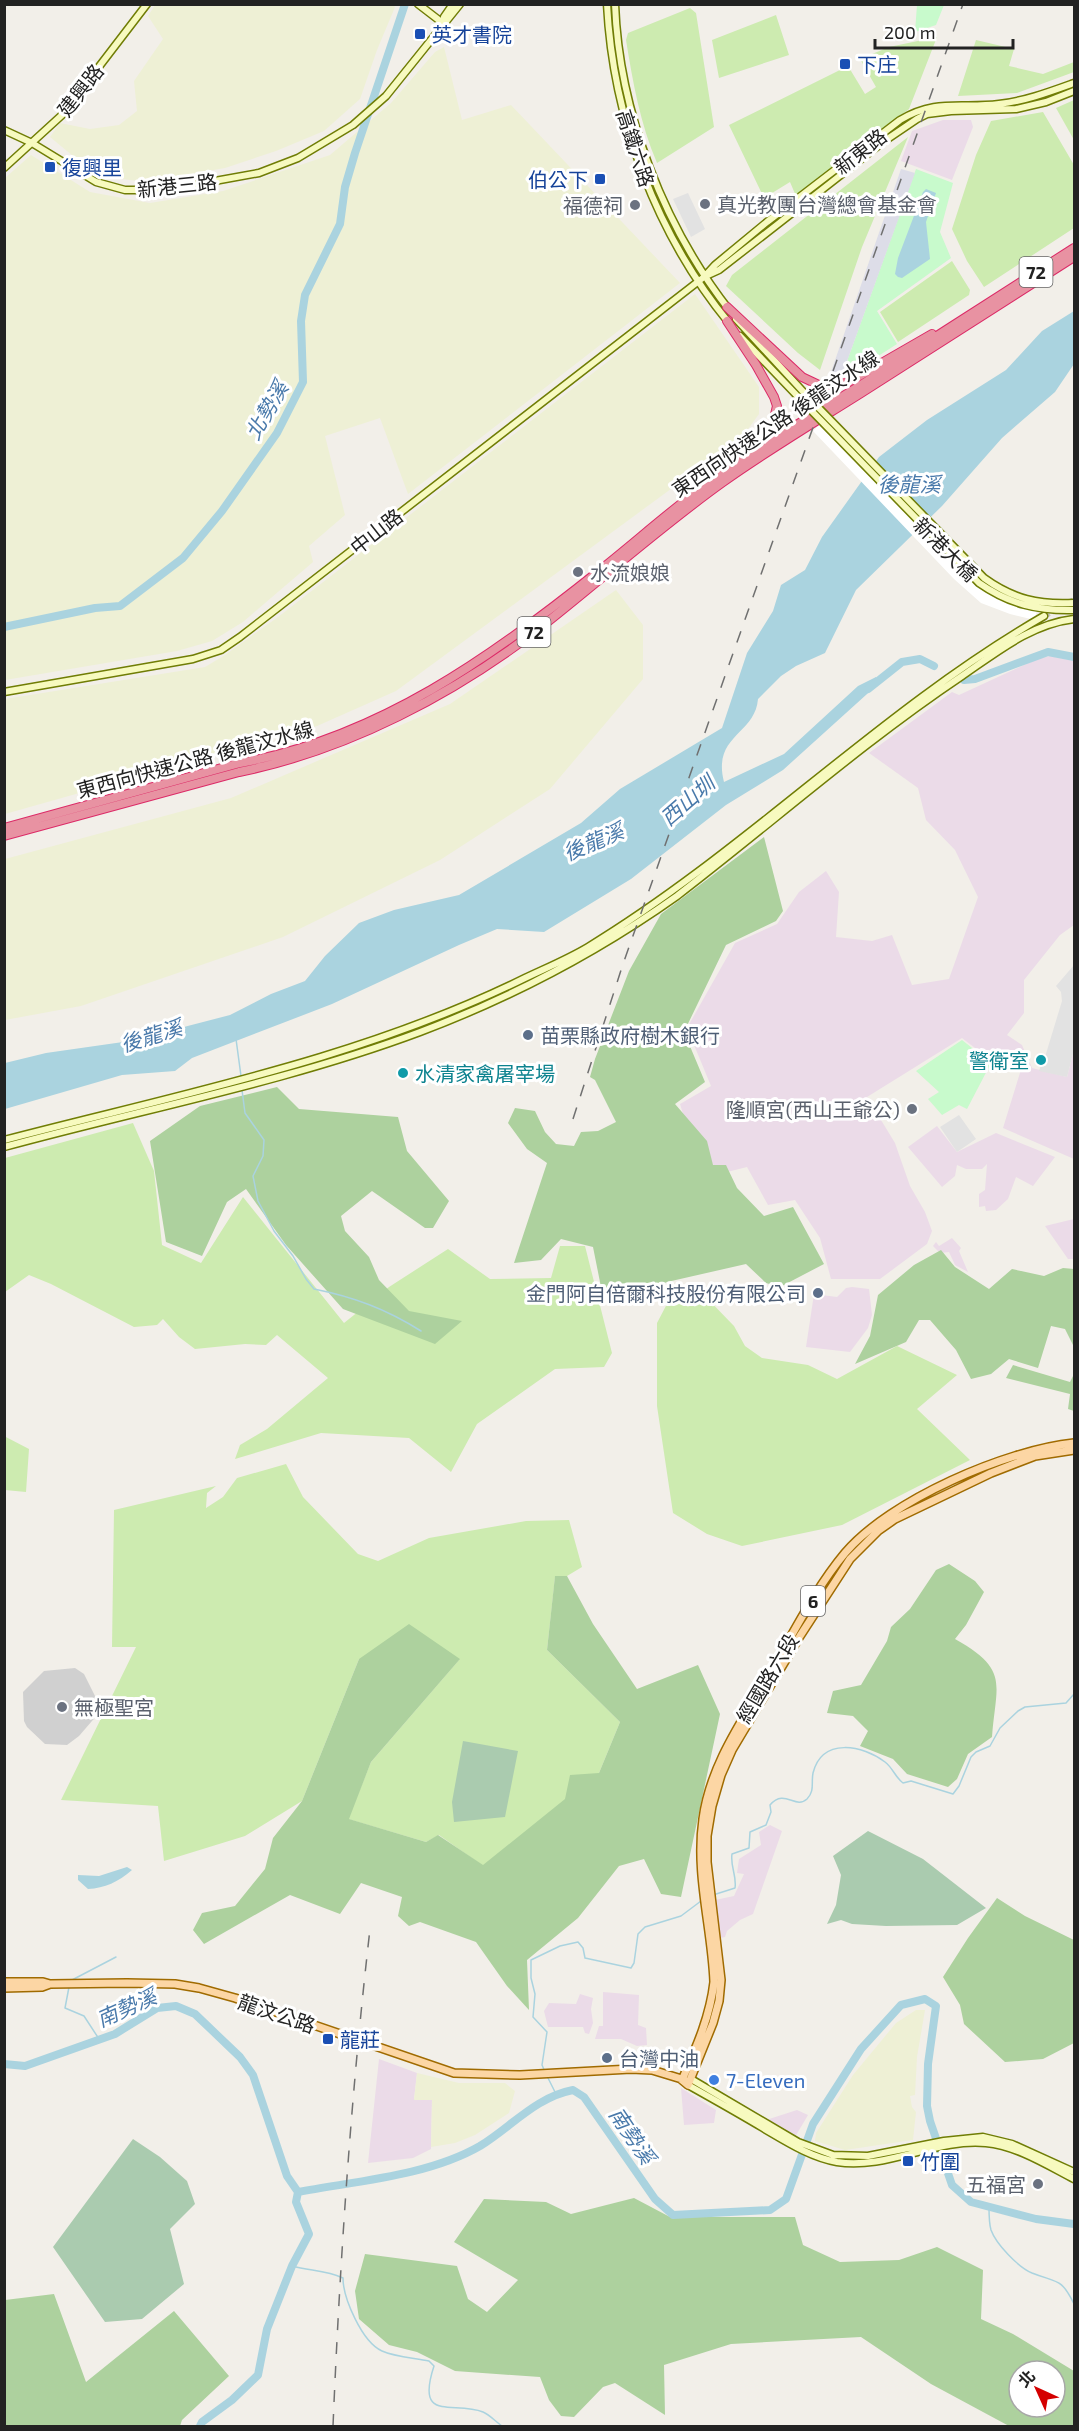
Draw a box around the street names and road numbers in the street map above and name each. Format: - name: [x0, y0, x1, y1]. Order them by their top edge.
- street label: 建興路: [52, 59, 108, 121]
- street label: 高鐵六路: [612, 106, 660, 190]
- street label: 新東路: [829, 123, 891, 179]
- street label: 新港三路: [136, 169, 218, 201]
- road number: 72: [1020, 257, 1052, 287]
- street label: 東西向快速公路 後龍汶水線: [667, 345, 883, 501]
- street label: 中山路: [345, 503, 407, 559]
- street label: 新港大橋: [909, 512, 983, 586]
- road number: 72: [518, 617, 550, 647]
- street label: 東西向快速公路 後龍汶水線: [74, 716, 316, 802]
- road number: 6: [801, 1586, 825, 1616]
- street label: 經國路六段: [731, 1629, 803, 1727]
- street label: 龍汶公路: [235, 1989, 319, 2037]

